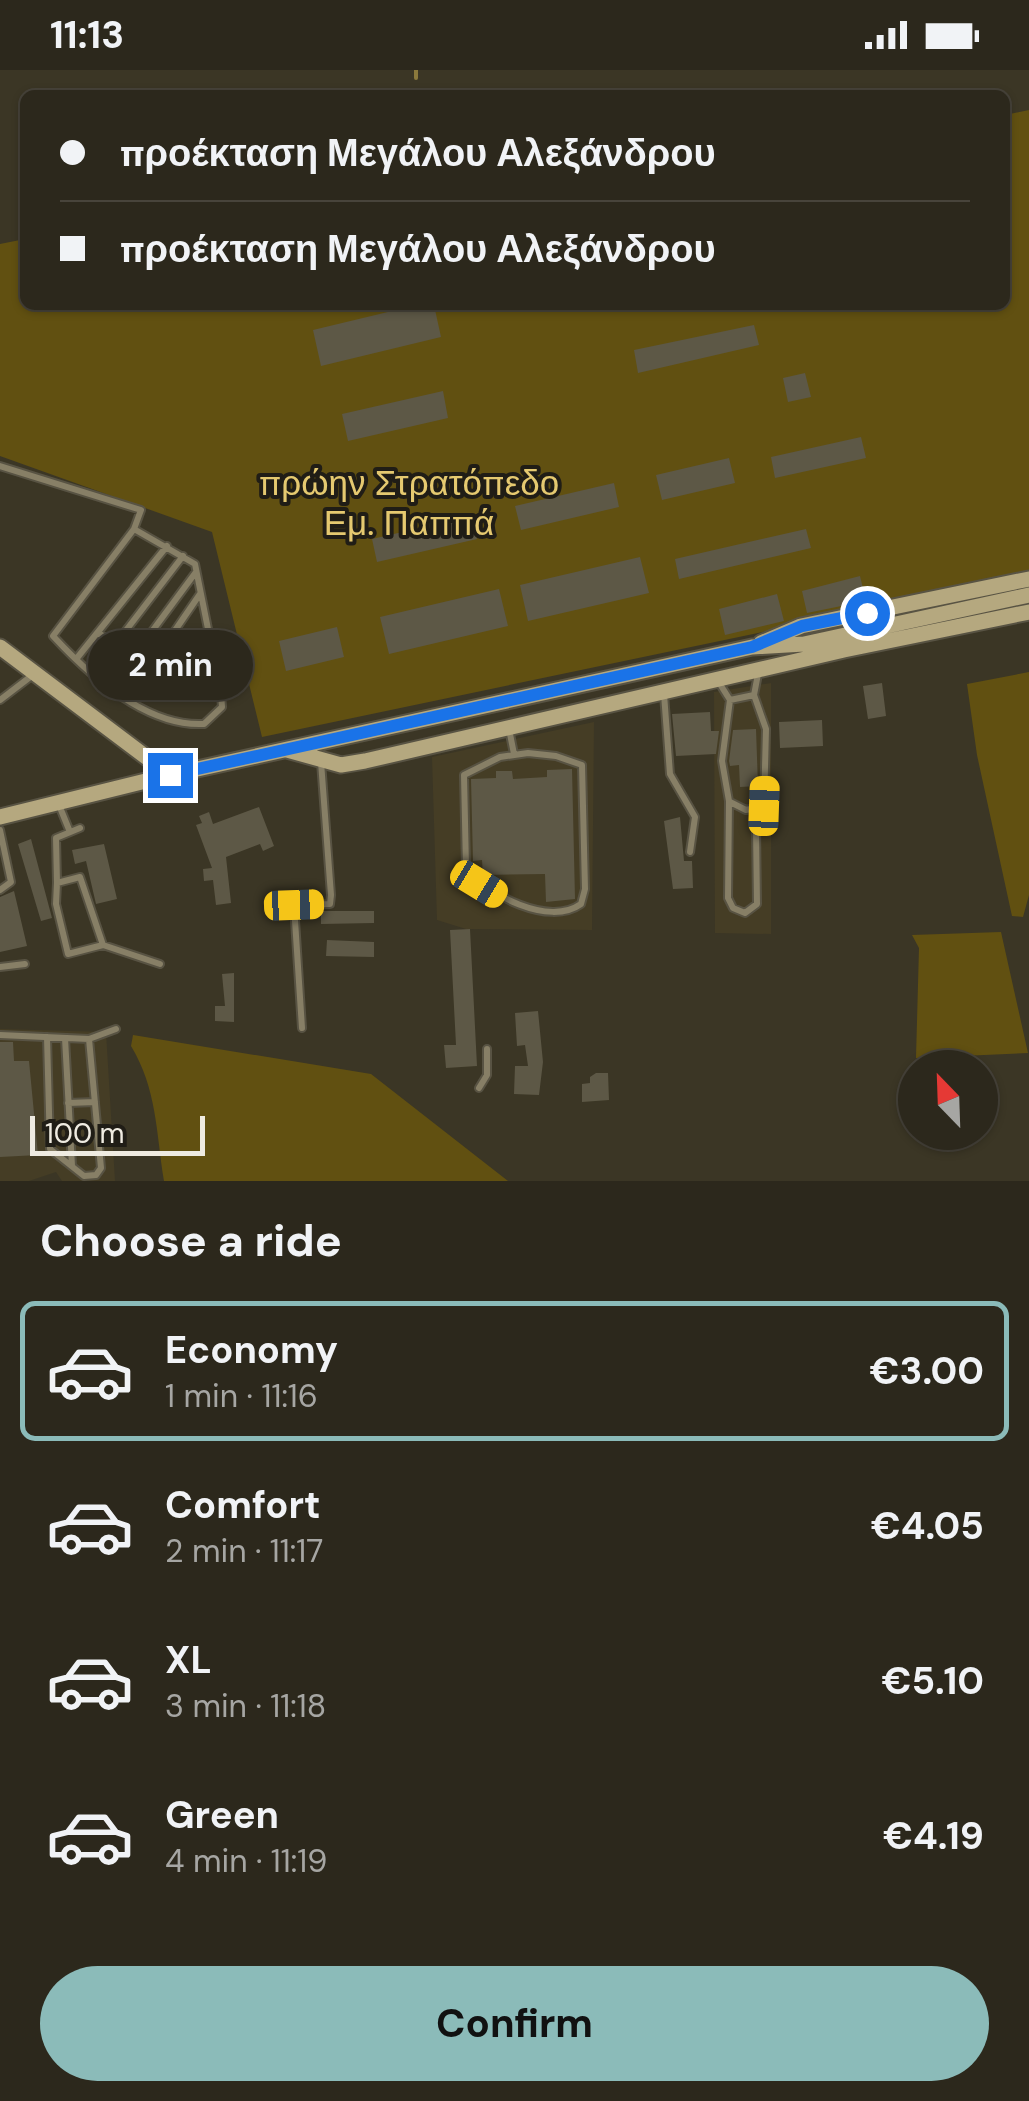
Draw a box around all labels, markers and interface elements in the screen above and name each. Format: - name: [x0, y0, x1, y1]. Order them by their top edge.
- text: 11:13: [50, 10, 124, 60]
- text: προέκταση Μεγάλου Αλεξάνδρου: [120, 128, 716, 178]
- text: προέκταση Μεγάλου Αλεξάνδρου: [120, 224, 716, 274]
- park label: πρώην Στρατόπεδο Εμ. Παππά: [259, 460, 559, 546]
- route start: [845, 591, 890, 636]
- callout: 2 min: [88, 630, 252, 700]
- text: 2 min: [128, 644, 213, 686]
- route end: [148, 753, 193, 798]
- car: [748, 775, 780, 837]
- car: [446, 856, 512, 912]
- car: [263, 889, 325, 921]
- north arrow: [898, 1050, 998, 1150]
- map controls: [898, 1050, 998, 1150]
- scale bar: [30, 1111, 205, 1156]
- text: 100 m: [45, 1115, 124, 1152]
- text: Choose a ride: [40, 1211, 342, 1270]
- text: Economy: [165, 1325, 338, 1375]
- icon: car: [45, 1326, 135, 1416]
- text: €3.00: [870, 1346, 984, 1396]
- text: 1 min · 11:16: [165, 1375, 318, 1417]
- text: Comfort: [165, 1480, 321, 1530]
- icon: car: [45, 1481, 135, 1571]
- text: €4.05: [871, 1501, 984, 1551]
- text: 2 min · 11:17: [165, 1530, 323, 1572]
- text: XL: [165, 1635, 212, 1685]
- icon: car: [45, 1636, 135, 1726]
- text: €5.10: [881, 1656, 984, 1706]
- text: 3 min · 11:18: [165, 1685, 326, 1727]
- text: Green: [165, 1790, 279, 1840]
- icon: car: [45, 1791, 135, 1881]
- text: €4.19: [883, 1811, 984, 1861]
- text: 4 min · 11:19: [165, 1840, 327, 1882]
- button: Confirm: [40, 1966, 989, 2081]

